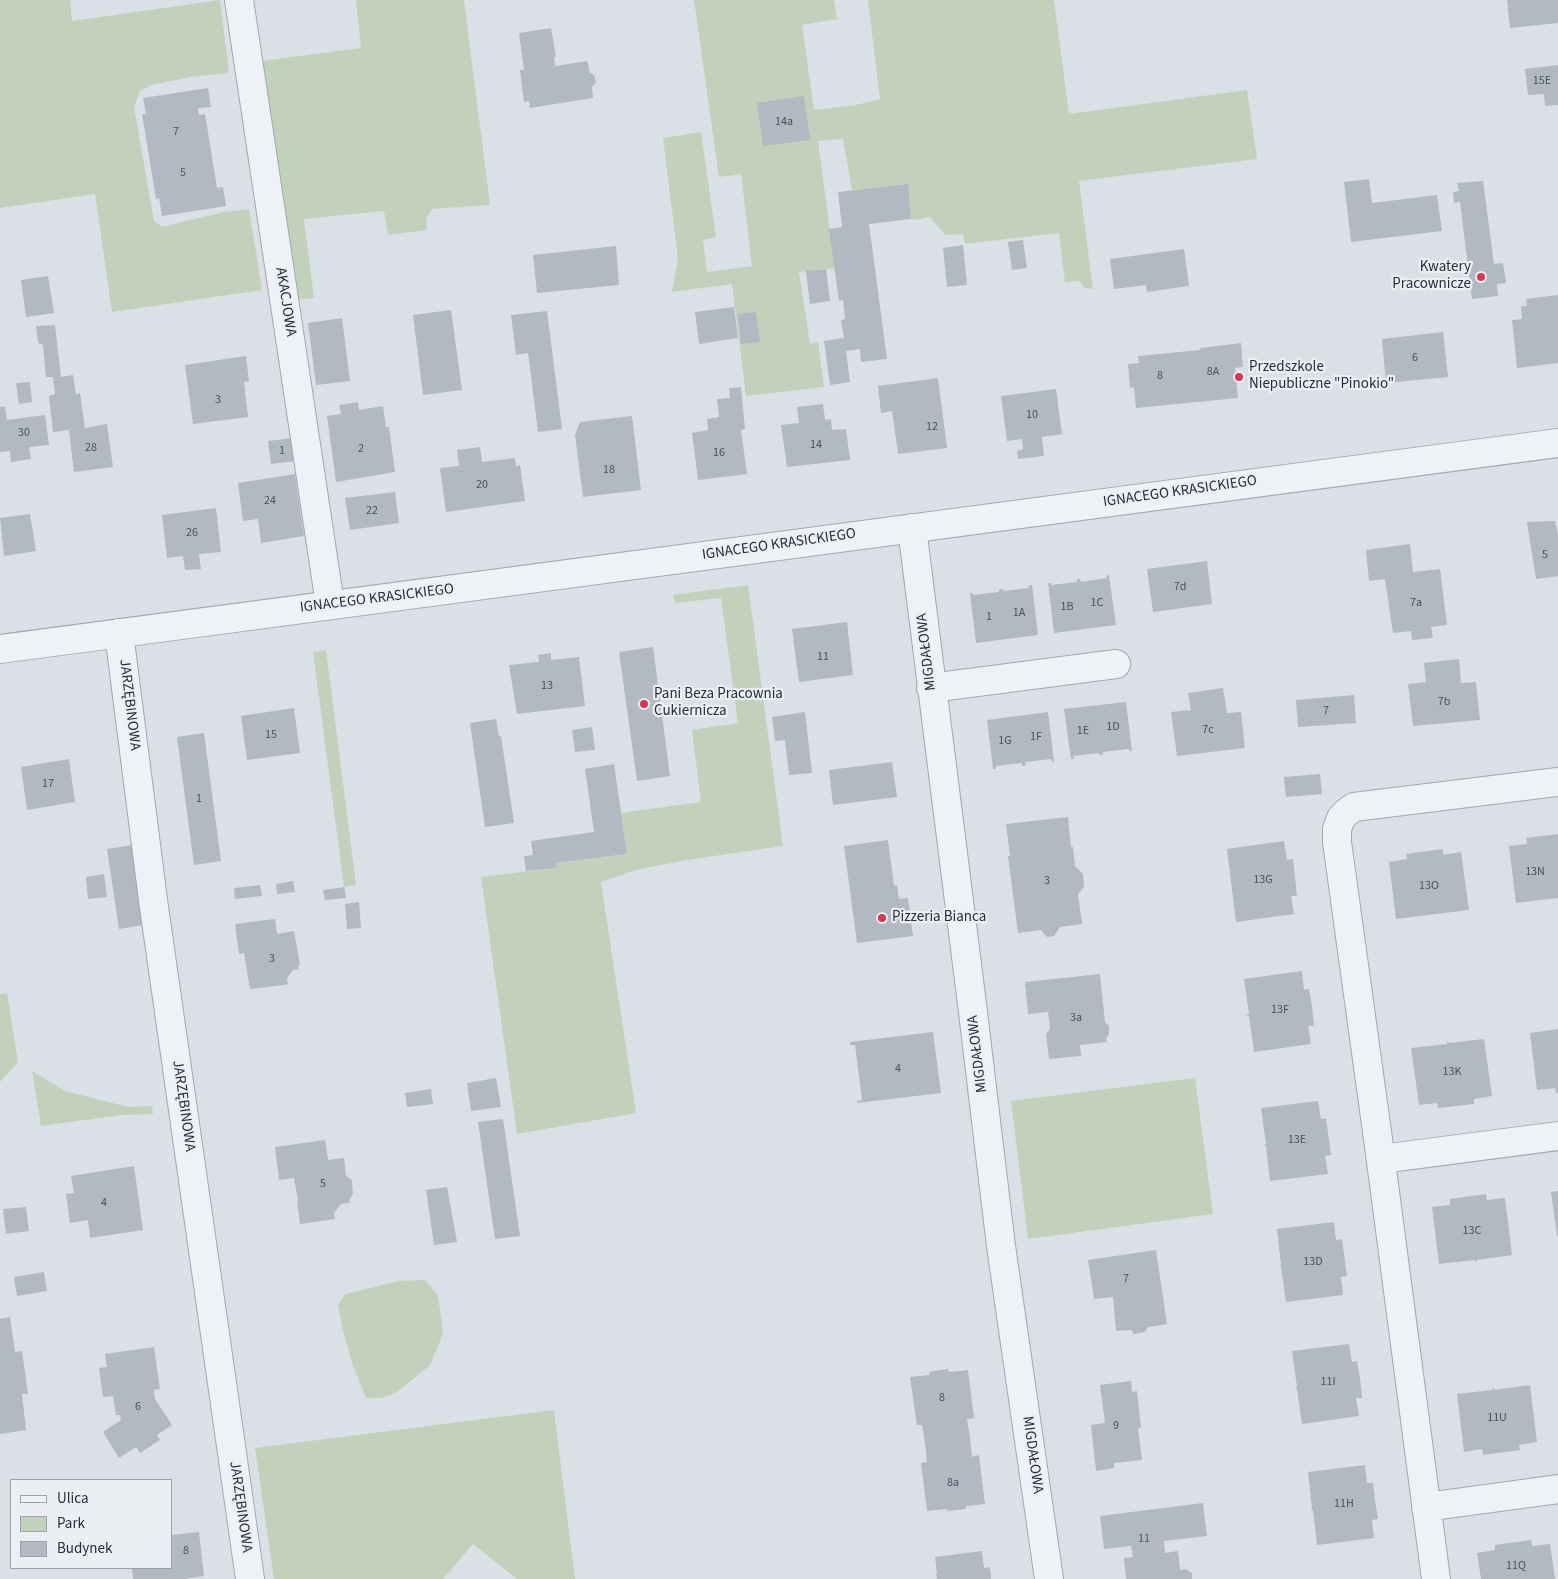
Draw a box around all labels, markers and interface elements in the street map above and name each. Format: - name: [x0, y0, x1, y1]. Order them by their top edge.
- house number: 15E: [1533, 74, 1551, 88]
- house number: 14a: [775, 115, 793, 129]
- house number: 7: [173, 125, 179, 139]
- house number: 5: [180, 166, 186, 180]
- place label: Kwatery Pracownicze: [1392, 259, 1471, 294]
- street label: AKACJOWA: [271, 266, 299, 338]
- marker: Kwatery Pracownicze: [1475, 271, 1487, 283]
- house number: 6: [1412, 351, 1418, 365]
- place label: Przedszkole Niepubliczne "Pinokio": [1249, 359, 1394, 394]
- house number: 8A: [1207, 365, 1219, 379]
- house number: 8: [1157, 369, 1163, 383]
- marker: Przedszkole Niepubliczne "Pinokio": [1233, 371, 1245, 383]
- house number: 3: [215, 393, 221, 407]
- house number: 10: [1026, 408, 1038, 422]
- house number: 12: [926, 420, 938, 434]
- house number: 30: [18, 426, 30, 440]
- house number: 14: [810, 438, 822, 452]
- house number: 28: [85, 441, 97, 455]
- house number: 2: [358, 442, 364, 456]
- house number: 1: [279, 444, 285, 458]
- house number: 16: [713, 446, 725, 460]
- house number: 18: [603, 463, 615, 477]
- street label: IGNACEGO KRASICKIEGO: [1102, 472, 1258, 512]
- house number: 20: [476, 478, 488, 492]
- house number: 24: [264, 494, 276, 508]
- house number: 22: [366, 504, 378, 518]
- street label: IGNACEGO KRASICKIEGO: [701, 525, 857, 565]
- house number: 26: [186, 526, 198, 540]
- house number: 5: [1542, 548, 1548, 562]
- house number: 7d: [1174, 580, 1186, 594]
- street label: IGNACEGO KRASICKIEGO: [299, 581, 455, 617]
- house number: 1C: [1091, 596, 1103, 610]
- house number: 7a: [1410, 596, 1422, 610]
- house number: 1B: [1060, 600, 1074, 614]
- house number: 1A: [1013, 606, 1025, 620]
- house number: 1: [986, 610, 992, 624]
- street label: MIGDAŁOWA: [913, 612, 941, 692]
- house number: 11: [817, 650, 829, 664]
- street label: JARZĘBINOWA: [114, 658, 144, 752]
- house number: 13: [541, 679, 553, 693]
- place label: Pani Beza Pracownia Cukiernicza: [654, 686, 783, 721]
- house number: 7b: [1438, 695, 1450, 709]
- marker: Pani Beza Pracownia Cukiernicza: [638, 698, 650, 710]
- house number: 7: [1323, 704, 1329, 718]
- house number: 1D: [1106, 720, 1120, 734]
- house number: 7c: [1202, 723, 1214, 737]
- house number: 1E: [1077, 724, 1089, 738]
- house number: 15: [265, 728, 277, 742]
- house number: 1F: [1030, 730, 1042, 744]
- house number: 1G: [998, 734, 1012, 748]
- house number: 17: [42, 777, 54, 791]
- house number: 1: [196, 792, 202, 806]
- house number: 13N: [1525, 865, 1545, 879]
- house number: 13G: [1253, 873, 1273, 887]
- house number: 3: [1044, 874, 1050, 888]
- house number: 13O: [1419, 879, 1439, 893]
- place label: Pizzeria Bianca: [892, 909, 986, 927]
- marker: Pizzeria Bianca: [876, 912, 888, 924]
- house number: 3: [269, 952, 275, 966]
- house number: 13F: [1271, 1003, 1289, 1017]
- house number: 3a: [1070, 1011, 1082, 1025]
- street label: MIGDAŁOWA: [964, 1014, 992, 1094]
- street label: JARZĘBINOWA: [168, 1059, 198, 1153]
- house number: 4: [895, 1062, 901, 1076]
- house number: 13K: [1443, 1065, 1461, 1079]
- house number: 13E: [1288, 1133, 1306, 1147]
- house number: 5: [320, 1177, 326, 1191]
- house number: 4: [101, 1196, 107, 1210]
- house number: 13C: [1463, 1224, 1481, 1238]
- house number: 13D: [1303, 1255, 1323, 1269]
- house number: 7: [1123, 1272, 1129, 1286]
- house number: 11I: [1320, 1375, 1336, 1389]
- house number: 8: [939, 1391, 945, 1405]
- house number: 6: [135, 1400, 141, 1414]
- house number: 11U: [1487, 1411, 1507, 1425]
- street label: MIGDAŁOWA: [1018, 1415, 1046, 1495]
- house number: 9: [1113, 1419, 1119, 1433]
- street label: JARZĘBINOWA: [225, 1460, 255, 1554]
- house number: 8a: [947, 1476, 959, 1490]
- legend: [10, 1479, 172, 1569]
- text: Ulica: [57, 1488, 88, 1509]
- house number: 11H: [1334, 1497, 1354, 1511]
- text: Park: [57, 1513, 85, 1534]
- house number: 11: [1138, 1532, 1150, 1546]
- text: Budynek: [57, 1538, 112, 1559]
- house number: 8: [183, 1544, 189, 1558]
- house number: 11Q: [1506, 1559, 1526, 1573]

